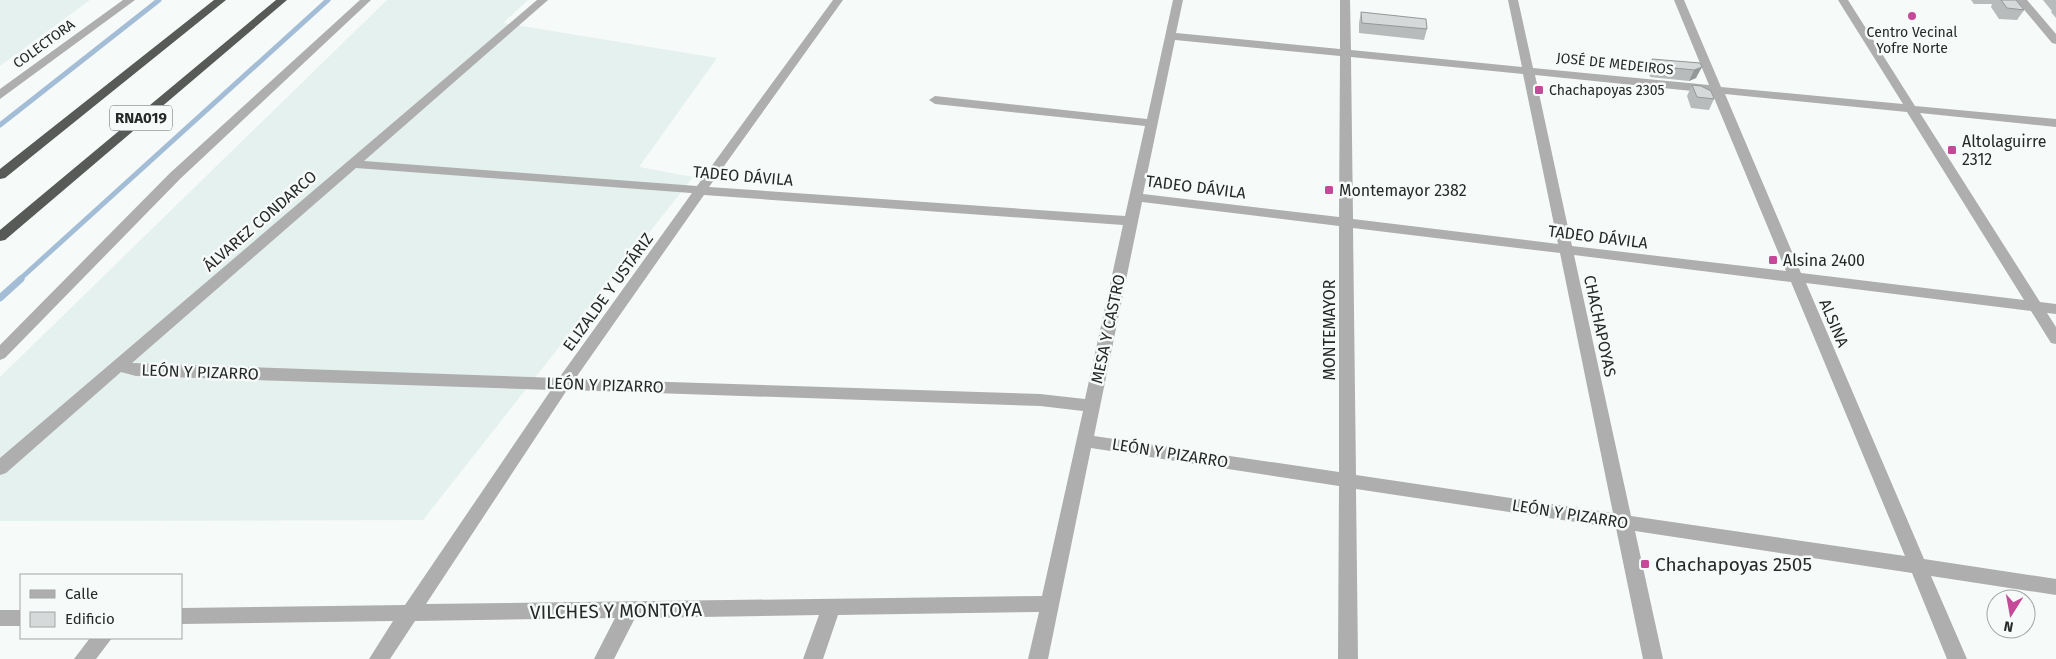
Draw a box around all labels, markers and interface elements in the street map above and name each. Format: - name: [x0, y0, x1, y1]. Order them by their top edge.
- marker: Centro Vecinal Yofre Norte: [1906, 10, 1918, 22]
- street label: COLECTORA: [10, 16, 78, 72]
- place label: Centro Vecinal Yofre Norte: [1867, 24, 1957, 57]
- street label: JOSÉ DE MEDEIROS: [1556, 48, 1675, 79]
- place label: Chachapoyas 2305: [1549, 82, 1665, 99]
- marker: Chachapoyas 2305: [1533, 84, 1545, 96]
- road number: RNA019: [110, 106, 172, 130]
- place label: Altolaguirre 2312: [1962, 132, 2046, 169]
- marker: Altolaguirre 2312: [1946, 144, 1958, 156]
- street label: TADEO DÁVILA: [692, 161, 795, 190]
- street label: ÁLVAREZ CONDARCO: [199, 166, 320, 275]
- street label: TADEO DÁVILA: [1145, 170, 1248, 203]
- place label: Montemayor 2382: [1339, 181, 1467, 200]
- marker: Montemayor 2382: [1323, 184, 1335, 196]
- street label: TADEO DÁVILA: [1547, 220, 1650, 253]
- street label: ELIZALDE Y USTÁRIZ: [558, 229, 657, 355]
- place label: Alsina 2400: [1783, 251, 1865, 270]
- marker: Alsina 2400: [1767, 254, 1779, 266]
- street label: MESA Y CASTRO: [1087, 273, 1129, 385]
- street label: CHACHAPOYAS: [1580, 273, 1620, 379]
- street label: MONTEMAYOR: [1320, 279, 1339, 381]
- street label: ALSINA: [1815, 296, 1853, 351]
- street label: LEÓN Y PIZARRO: [141, 359, 259, 384]
- street label: LEÓN Y PIZARRO: [546, 372, 664, 397]
- street label: LEÓN Y PIZARRO: [1111, 433, 1230, 472]
- street label: LEÓN Y PIZARRO: [1511, 494, 1630, 533]
- place label: Chachapoyas 2505: [1655, 553, 1812, 576]
- marker: Chachapoyas 2505: [1639, 558, 1651, 570]
- legend: [20, 574, 182, 639]
- text: Calle: [65, 585, 98, 603]
- north arrow: [1986, 589, 2036, 639]
- street label: VILCHES Y MONTOYA: [530, 598, 702, 624]
- text: Edificio: [65, 610, 115, 628]
- text: N: [2002, 617, 2015, 636]

